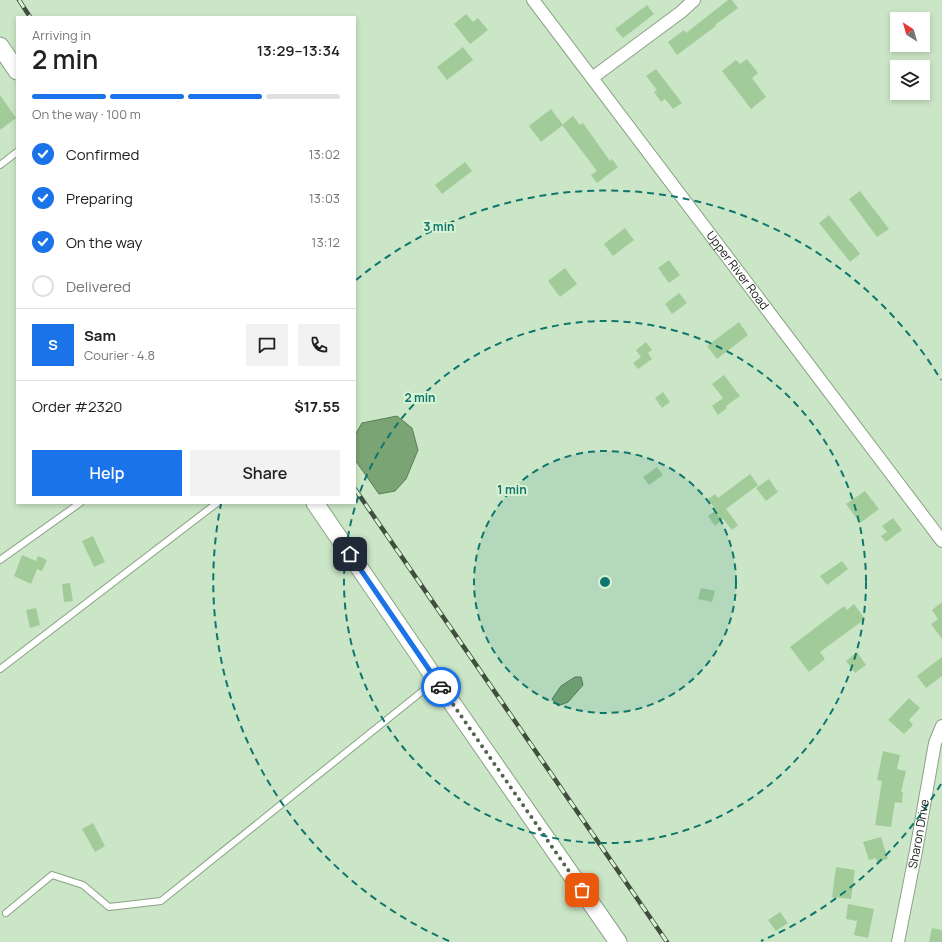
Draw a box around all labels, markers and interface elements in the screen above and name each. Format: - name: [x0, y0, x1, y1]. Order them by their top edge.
- north arrow: [890, 12, 930, 52]
- map controls: [890, 12, 930, 100]
- text: Arriving in: [32, 26, 91, 44]
- text: 13:29–13:34: [257, 40, 340, 61]
- text: 2 min: [32, 41, 98, 77]
- button: layers: [890, 60, 930, 100]
- text: On the way · 100 m: [32, 105, 141, 123]
- icon: check: [32, 143, 54, 165]
- text: Confirmed: [66, 144, 139, 165]
- text: 13:02: [309, 145, 340, 163]
- icon: check: [32, 187, 54, 209]
- text: Preparing: [66, 188, 133, 209]
- text: 13:03: [309, 189, 340, 207]
- text: 3 min: [423, 218, 455, 235]
- street label: Upper River Road: [702, 227, 773, 313]
- icon: check: [32, 231, 54, 253]
- text: On the way: [66, 232, 142, 253]
- text: 13:12: [311, 233, 340, 251]
- text: Delivered: [66, 276, 131, 297]
- button: chat: [246, 324, 288, 366]
- button: phone: [298, 324, 340, 366]
- text: Sam: [84, 325, 116, 346]
- text: S: [48, 334, 58, 355]
- text: Courier · 4.8: [84, 346, 155, 364]
- text: 2 min: [404, 389, 436, 406]
- text: Order #2320: [32, 396, 123, 417]
- text: $17.55: [294, 396, 340, 417]
- button: Help: [32, 450, 182, 496]
- button: Share: [190, 450, 340, 496]
- text: 1 min: [497, 481, 527, 498]
- pin: [333, 537, 367, 571]
- icon: home: [339, 543, 361, 565]
- centre of rings: [598, 575, 612, 589]
- courier: [421, 667, 461, 707]
- icon: car: [430, 676, 452, 698]
- street label: Sharon Drive: [904, 798, 933, 870]
- pin: [565, 873, 599, 907]
- icon: bag: [571, 879, 593, 901]

